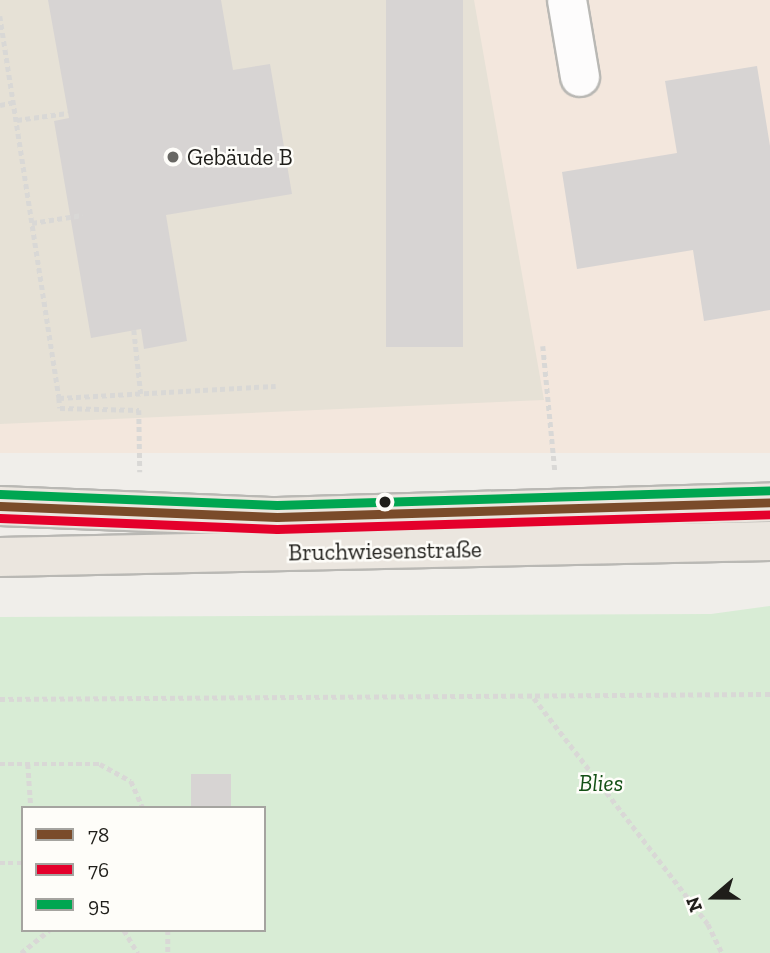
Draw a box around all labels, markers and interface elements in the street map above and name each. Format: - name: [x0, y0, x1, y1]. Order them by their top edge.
- place label: Gebäude B: [187, 143, 293, 171]
- marker: Gebäude B: [165, 149, 181, 165]
- unlabelled marker: [378, 495, 392, 509]
- street label: Bruchwiesenstraße: [288, 536, 482, 566]
- park label: Blies: [579, 769, 623, 797]
- legend: [21, 806, 266, 932]
- text: 78: [88, 822, 109, 847]
- text: 76: [88, 857, 109, 882]
- north arrow: [679, 862, 749, 932]
- text: 95: [88, 892, 110, 917]
- text: N: [681, 894, 707, 915]

